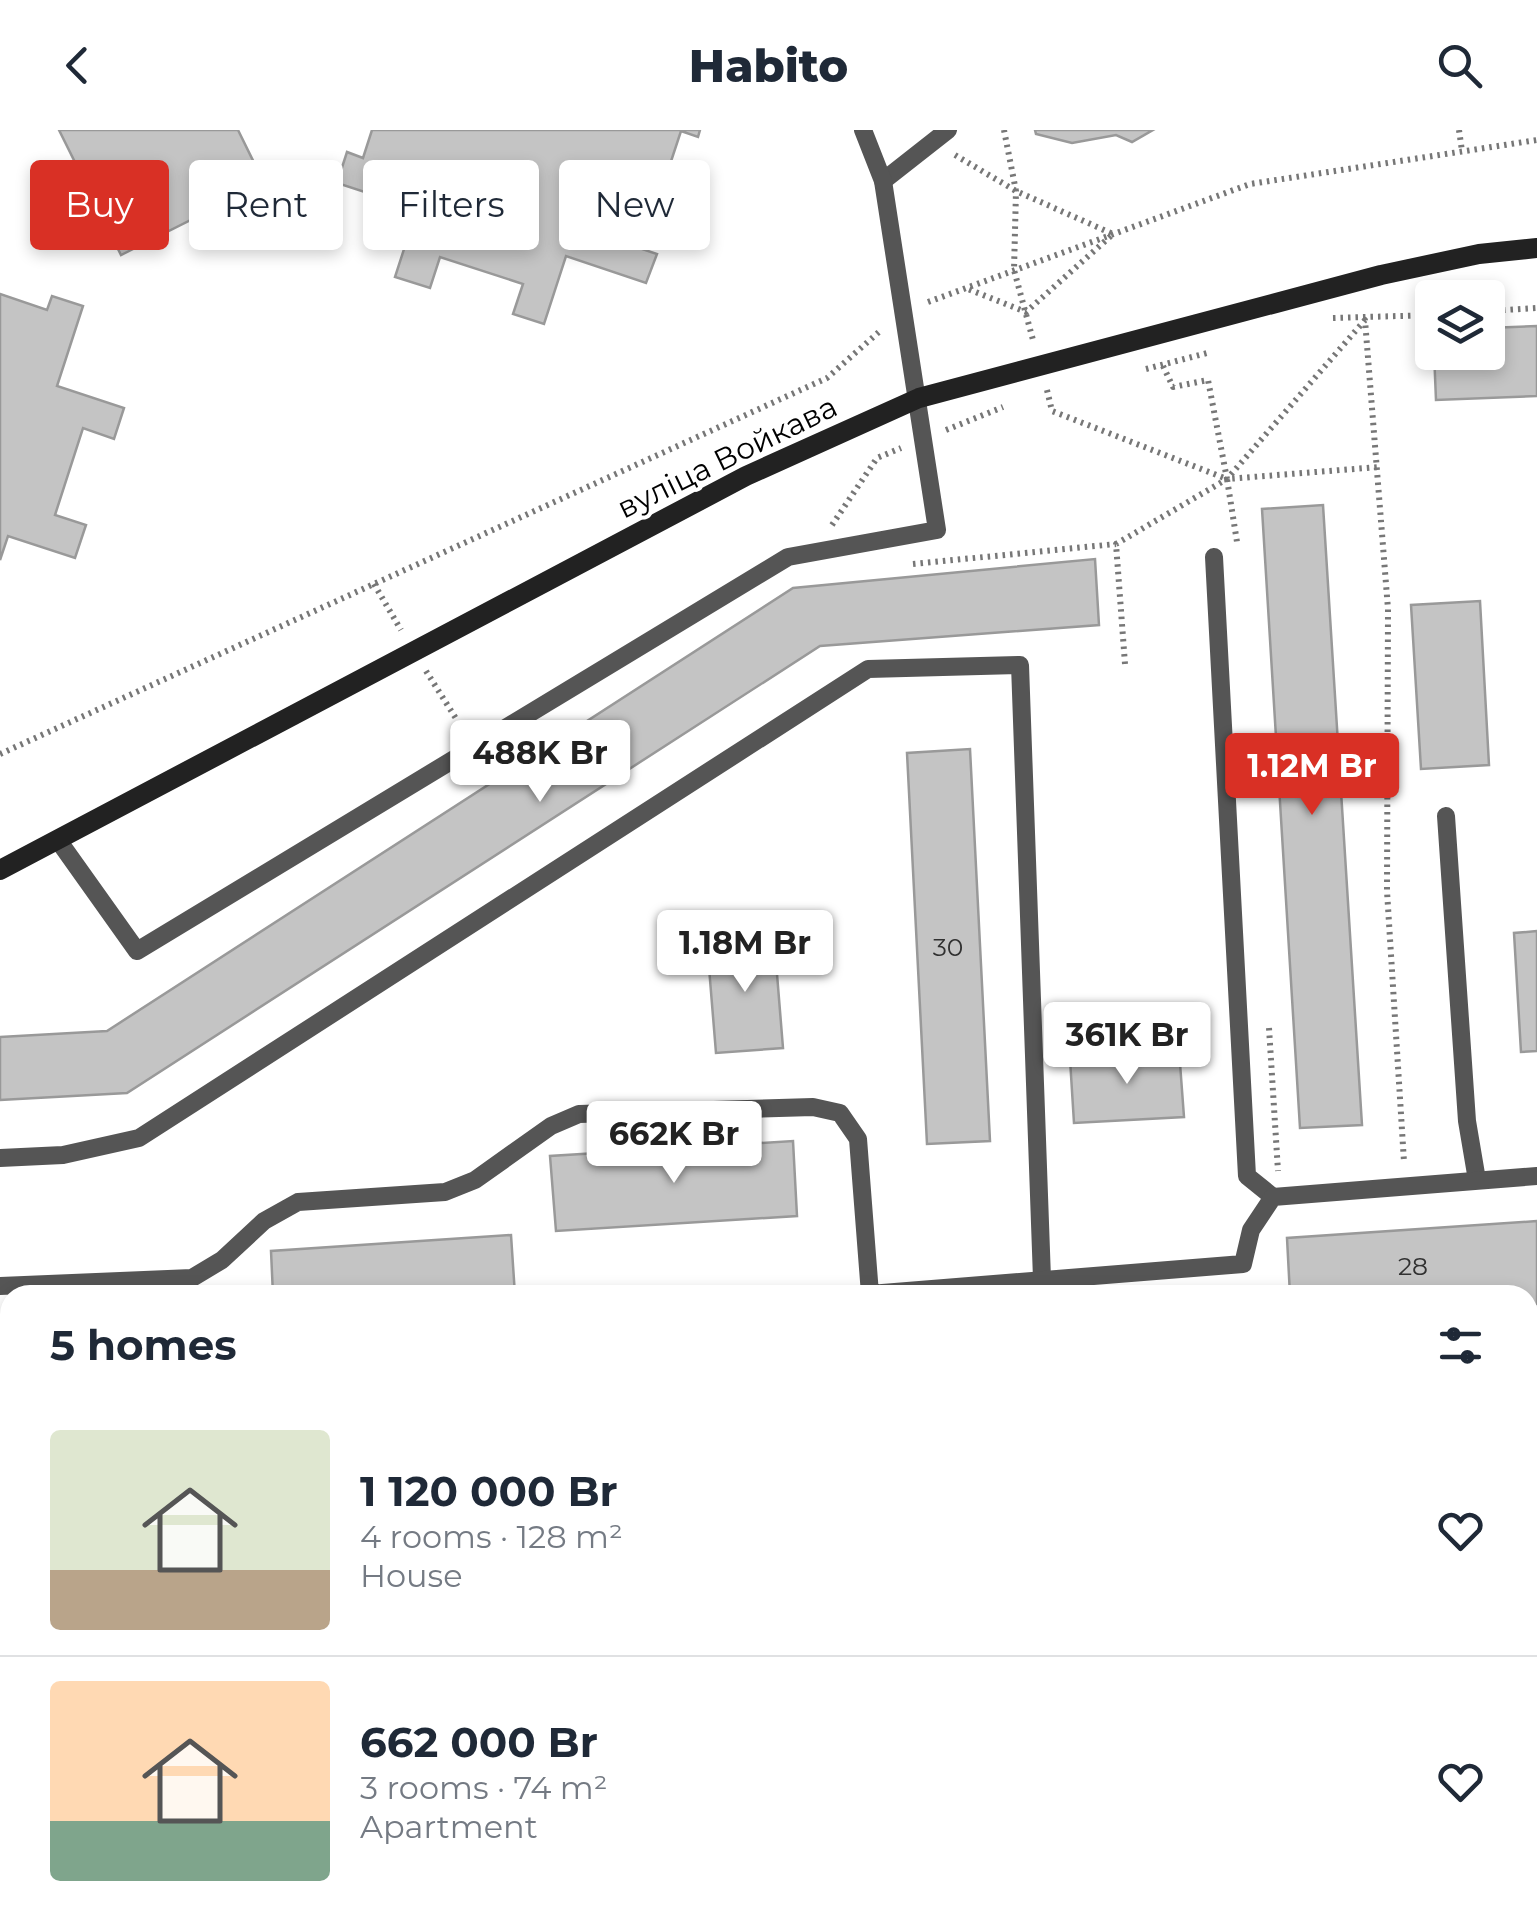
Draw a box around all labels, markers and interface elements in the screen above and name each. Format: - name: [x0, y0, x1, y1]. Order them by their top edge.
- icon: back: [50, 38, 105, 93]
- text: Habito: [689, 38, 848, 93]
- icon: search: [1432, 38, 1487, 93]
- chip: Buy: [30, 160, 169, 250]
- chip: Rent: [189, 160, 343, 250]
- chip: Filters: [363, 160, 539, 250]
- chip: New: [559, 160, 710, 250]
- map controls: [1415, 280, 1505, 370]
- button: layers: [1415, 280, 1505, 370]
- street label: вуліца Войкава: [611, 388, 843, 526]
- pin: 488K Br: [448, 720, 632, 805]
- text: 488K Br: [472, 733, 608, 772]
- pin: 1.12M Br: [1209, 733, 1415, 818]
- text: 1.12M Br: [1247, 746, 1377, 785]
- pin: 1.18M Br: [642, 910, 848, 995]
- text: 1.18M Br: [679, 923, 811, 962]
- house number: 30: [933, 932, 963, 962]
- pin: 361K Br: [1035, 1002, 1219, 1087]
- text: 361K Br: [1066, 1015, 1188, 1054]
- pin: 662K Br: [582, 1101, 766, 1186]
- text: 662K Br: [609, 1114, 739, 1153]
- house number: 28: [1398, 1251, 1428, 1281]
- icon: filters: [1433, 1318, 1488, 1373]
- text: 5 homes: [50, 1319, 237, 1371]
- text: 1 120 000 Br: [360, 1465, 618, 1517]
- icon: home: [130, 1470, 250, 1590]
- icon: heart: [1433, 1503, 1488, 1558]
- text: 4 rooms · 128 m²: [360, 1517, 623, 1556]
- text: House: [360, 1556, 463, 1595]
- text: 662 000 Br: [360, 1716, 598, 1768]
- icon: home: [130, 1721, 250, 1841]
- icon: heart: [1433, 1754, 1488, 1809]
- text: 3 rooms · 74 m²: [360, 1768, 607, 1807]
- text: Apartment: [360, 1807, 538, 1846]

